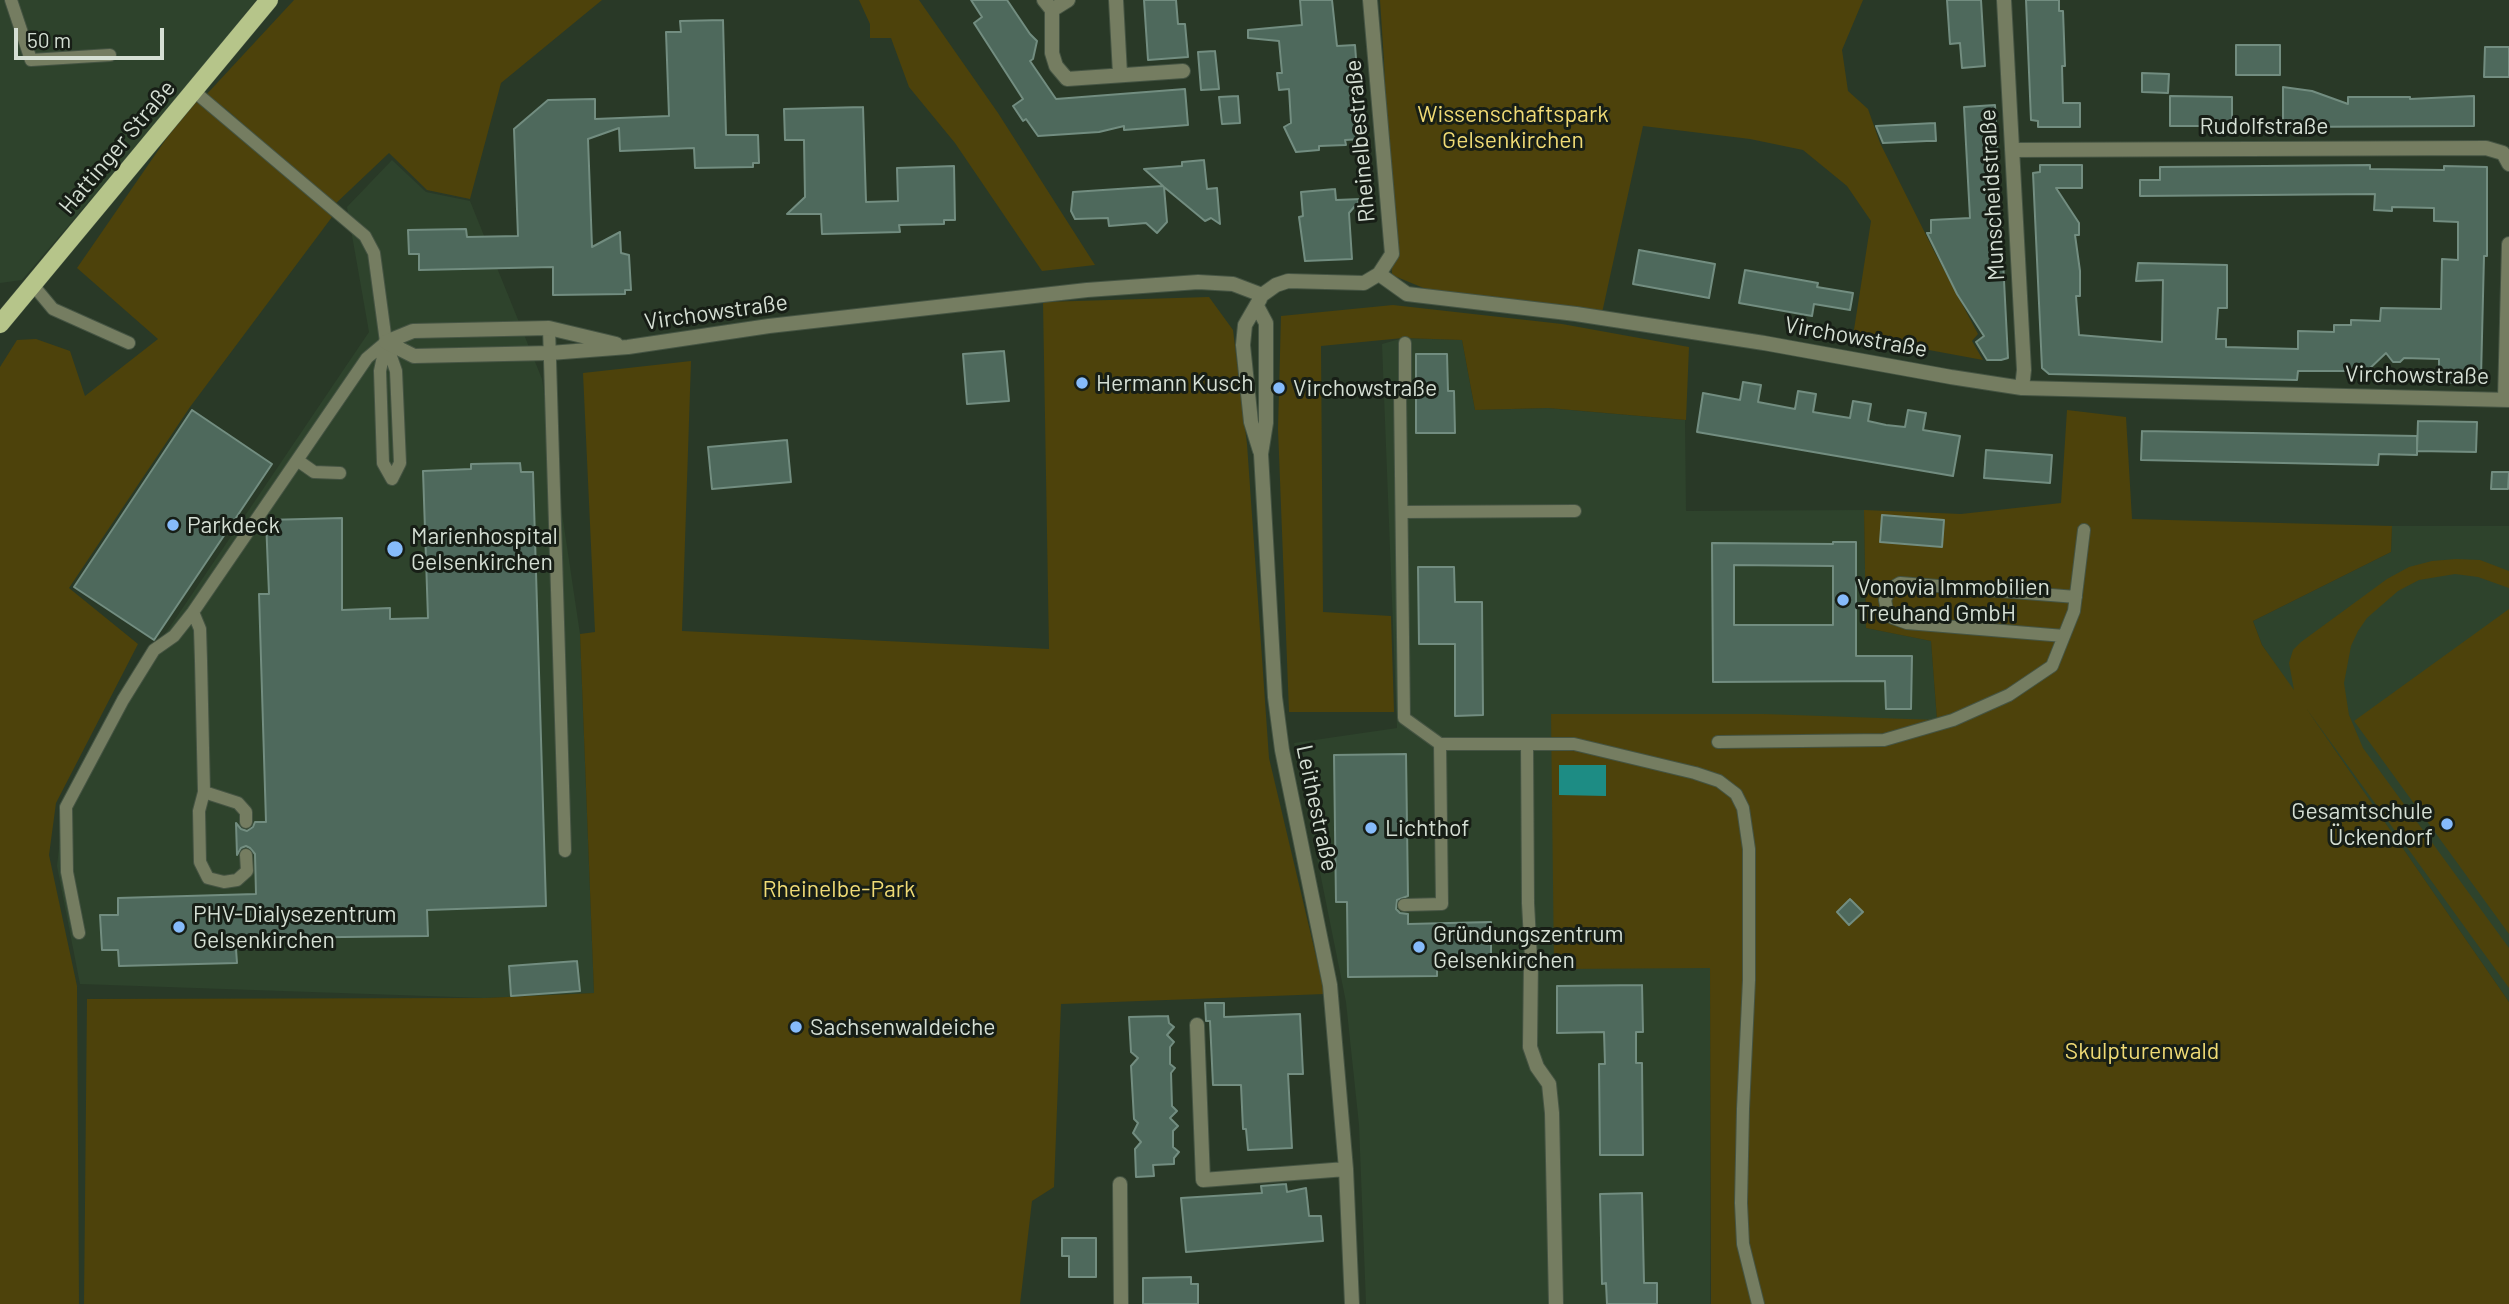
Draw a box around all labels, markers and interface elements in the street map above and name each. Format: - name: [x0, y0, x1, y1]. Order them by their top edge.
- scale bar: [18, 14, 168, 58]
- text: 50 m: [27, 27, 71, 52]
- street label: Rheinelbestraße: [1339, 58, 1381, 224]
- street label: Hattinger Straße: [53, 74, 181, 220]
- park label: Wissenschaftspark Gelsenkirchen: [1417, 100, 1609, 154]
- street label: Munscheidstraße: [1974, 109, 2010, 281]
- street label: Rudolfstraße: [2199, 112, 2329, 140]
- street label: Virchowstraße: [643, 288, 789, 336]
- street label: Virchowstraße: [1783, 311, 1929, 363]
- street label: Virchowstraße: [2345, 360, 2489, 390]
- place label: Hermann Kusch: [1096, 369, 1254, 397]
- place label: Virchowstraße: [1293, 374, 1437, 402]
- marker: Hermann Kusch: [1074, 375, 1090, 391]
- marker: Virchowstraße: [1271, 380, 1287, 396]
- place label: Parkdeck: [187, 511, 280, 539]
- marker: Parkdeck: [165, 517, 181, 533]
- place label: Marienhospital Gelsenkirchen: [411, 522, 558, 576]
- marker: Marienhospital Gelsenkirchen: [385, 539, 405, 559]
- place label: Vonovia Immobilien Treuhand GmbH: [1857, 573, 2050, 627]
- marker: Vonovia Immobilien Treuhand GmbH: [1835, 592, 1851, 608]
- street label: Leithestraße: [1290, 742, 1344, 874]
- place label: Gesamtschule Ückendorf: [2291, 797, 2433, 851]
- place label: Lichthof: [1385, 814, 1469, 842]
- marker: Gesamtschule Ückendorf: [2439, 816, 2455, 832]
- marker: Lichthof: [1363, 820, 1379, 836]
- park label: Rheinelbe-Park: [762, 875, 916, 903]
- place label: PHV-Dialysezentrum Gelsenkirchen: [193, 900, 396, 954]
- marker: PHV-Dialysezentrum Gelsenkirchen: [171, 919, 187, 935]
- place label: Gründungszentrum Gelsenkirchen: [1433, 920, 1624, 974]
- marker: Gründungszentrum Gelsenkirchen: [1411, 939, 1427, 955]
- place label: Sachsenwaldeiche: [810, 1013, 996, 1041]
- marker: Sachsenwaldeiche: [788, 1019, 804, 1035]
- park label: Skulpturenwald: [2065, 1037, 2219, 1065]

